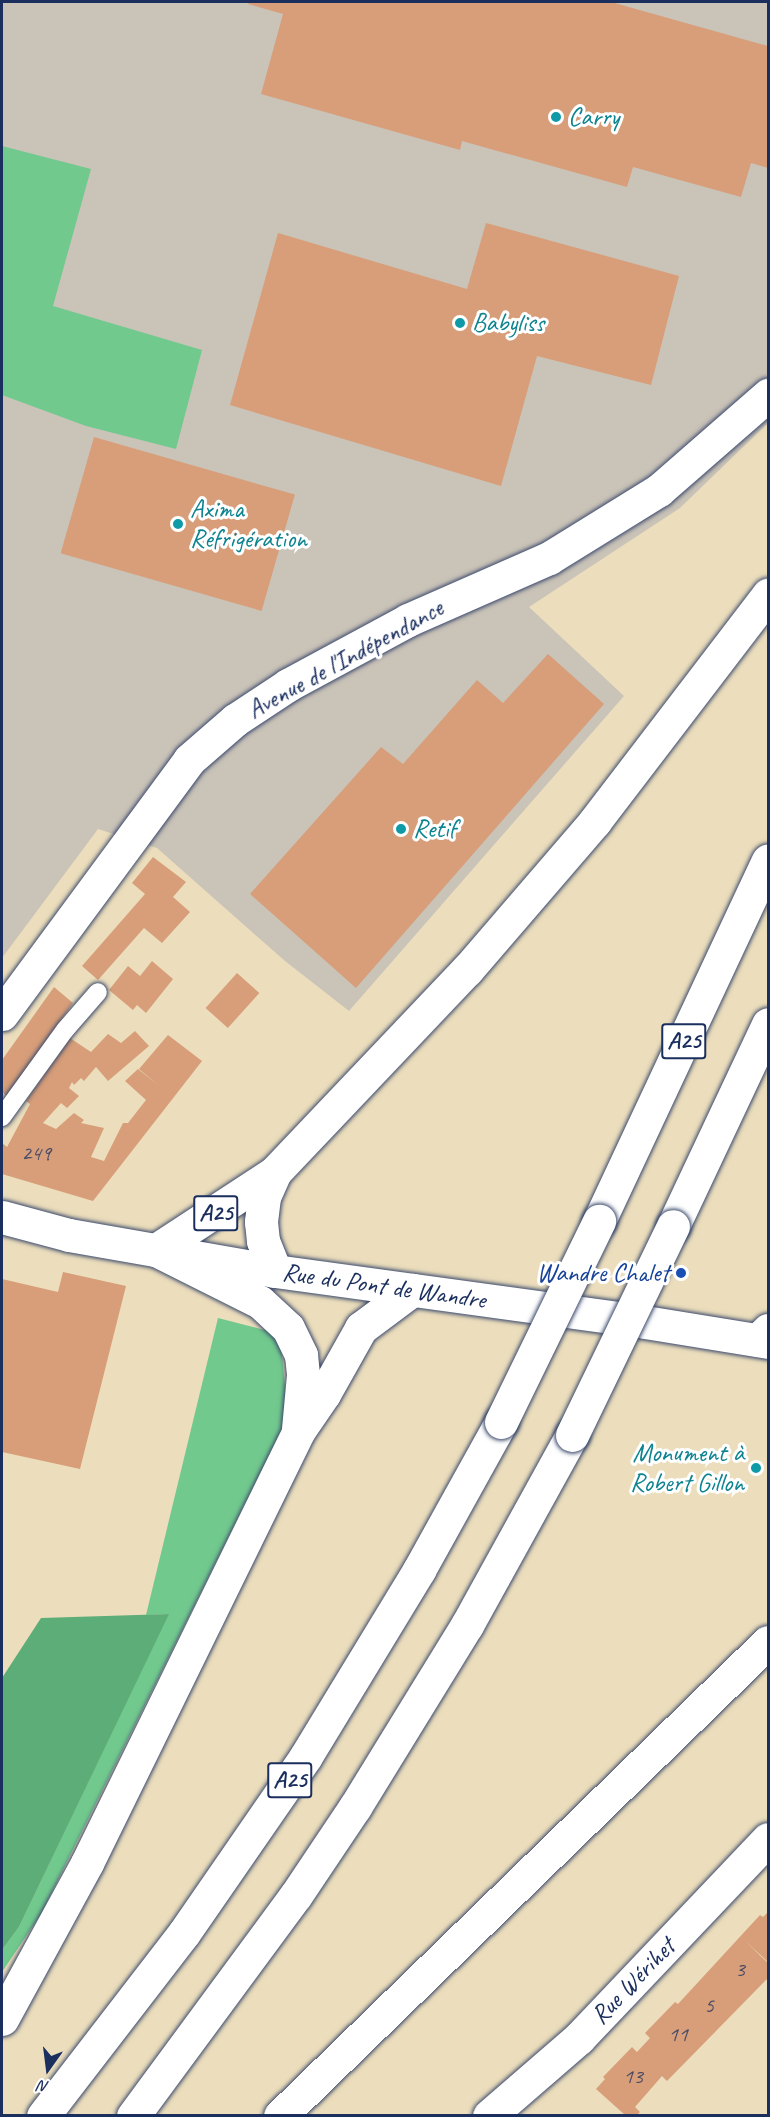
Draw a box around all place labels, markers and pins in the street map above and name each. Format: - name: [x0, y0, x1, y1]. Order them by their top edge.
- place label: Carry: [568, 101, 619, 133]
- marker: Carry: [549, 110, 563, 124]
- place label: Babyliss: [472, 307, 544, 339]
- marker: Babyliss: [453, 316, 467, 330]
- place label: Axima Réfrigération: [190, 493, 307, 554]
- marker: Axima Réfrigération: [171, 517, 185, 531]
- place label: Retif: [413, 813, 456, 845]
- marker: Retif: [394, 822, 408, 836]
- place label: Wandre Chalet: [536, 1257, 669, 1289]
- marker: Wandre Chalet: [674, 1266, 688, 1280]
- place label: Monument à Robert Gillon: [630, 1437, 744, 1498]
- marker: Monument à Robert Gillon: [749, 1461, 763, 1475]

